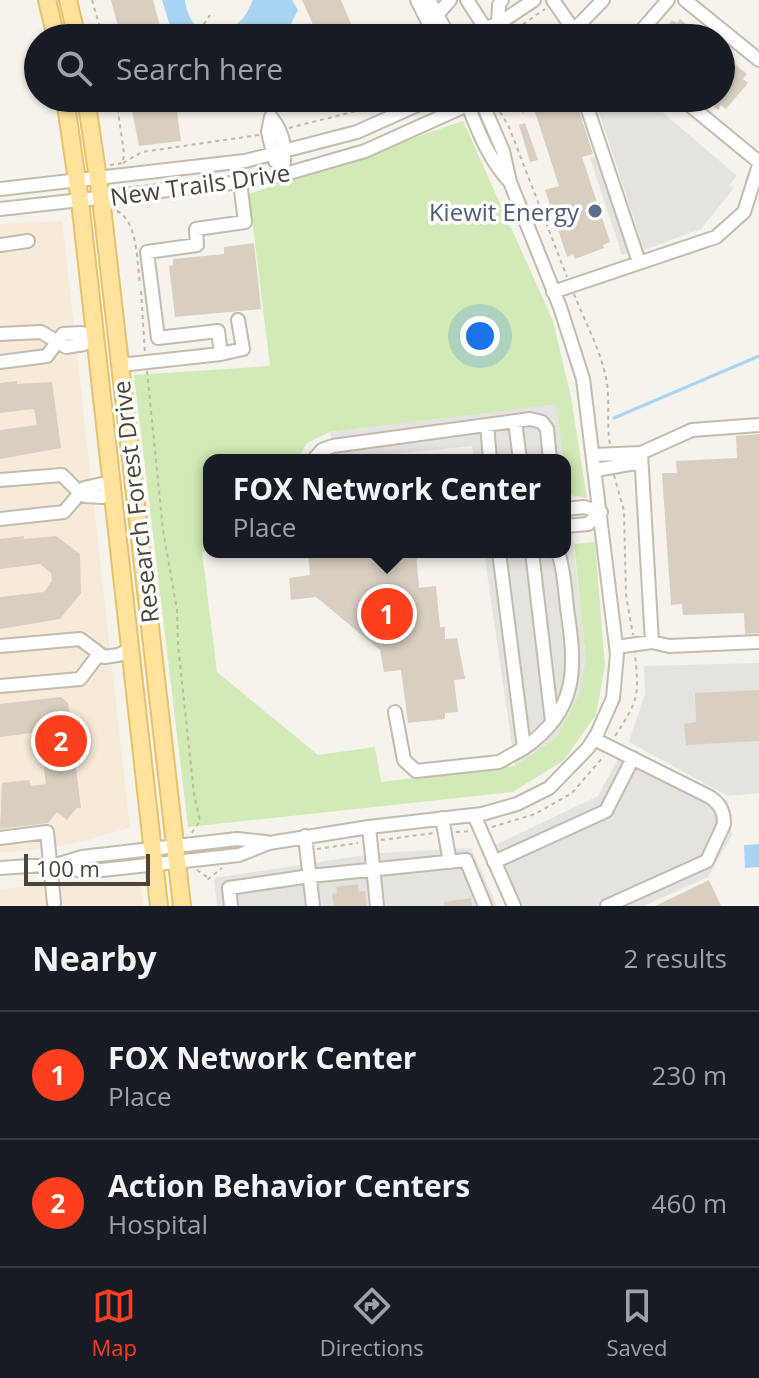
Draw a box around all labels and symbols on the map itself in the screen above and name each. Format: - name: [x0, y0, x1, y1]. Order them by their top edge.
- street label: New Trails Drive: [108, 155, 292, 213]
- place label: Kiewit Energy: [429, 195, 580, 228]
- marker: Kiewit Energy: [586, 202, 604, 220]
- your location: [460, 316, 500, 356]
- street label: Research Forest Drive: [104, 379, 166, 625]
- pin: 1: [361, 584, 413, 644]
- pin: 2: [35, 711, 87, 771]
- scale bar: [24, 850, 150, 886]

